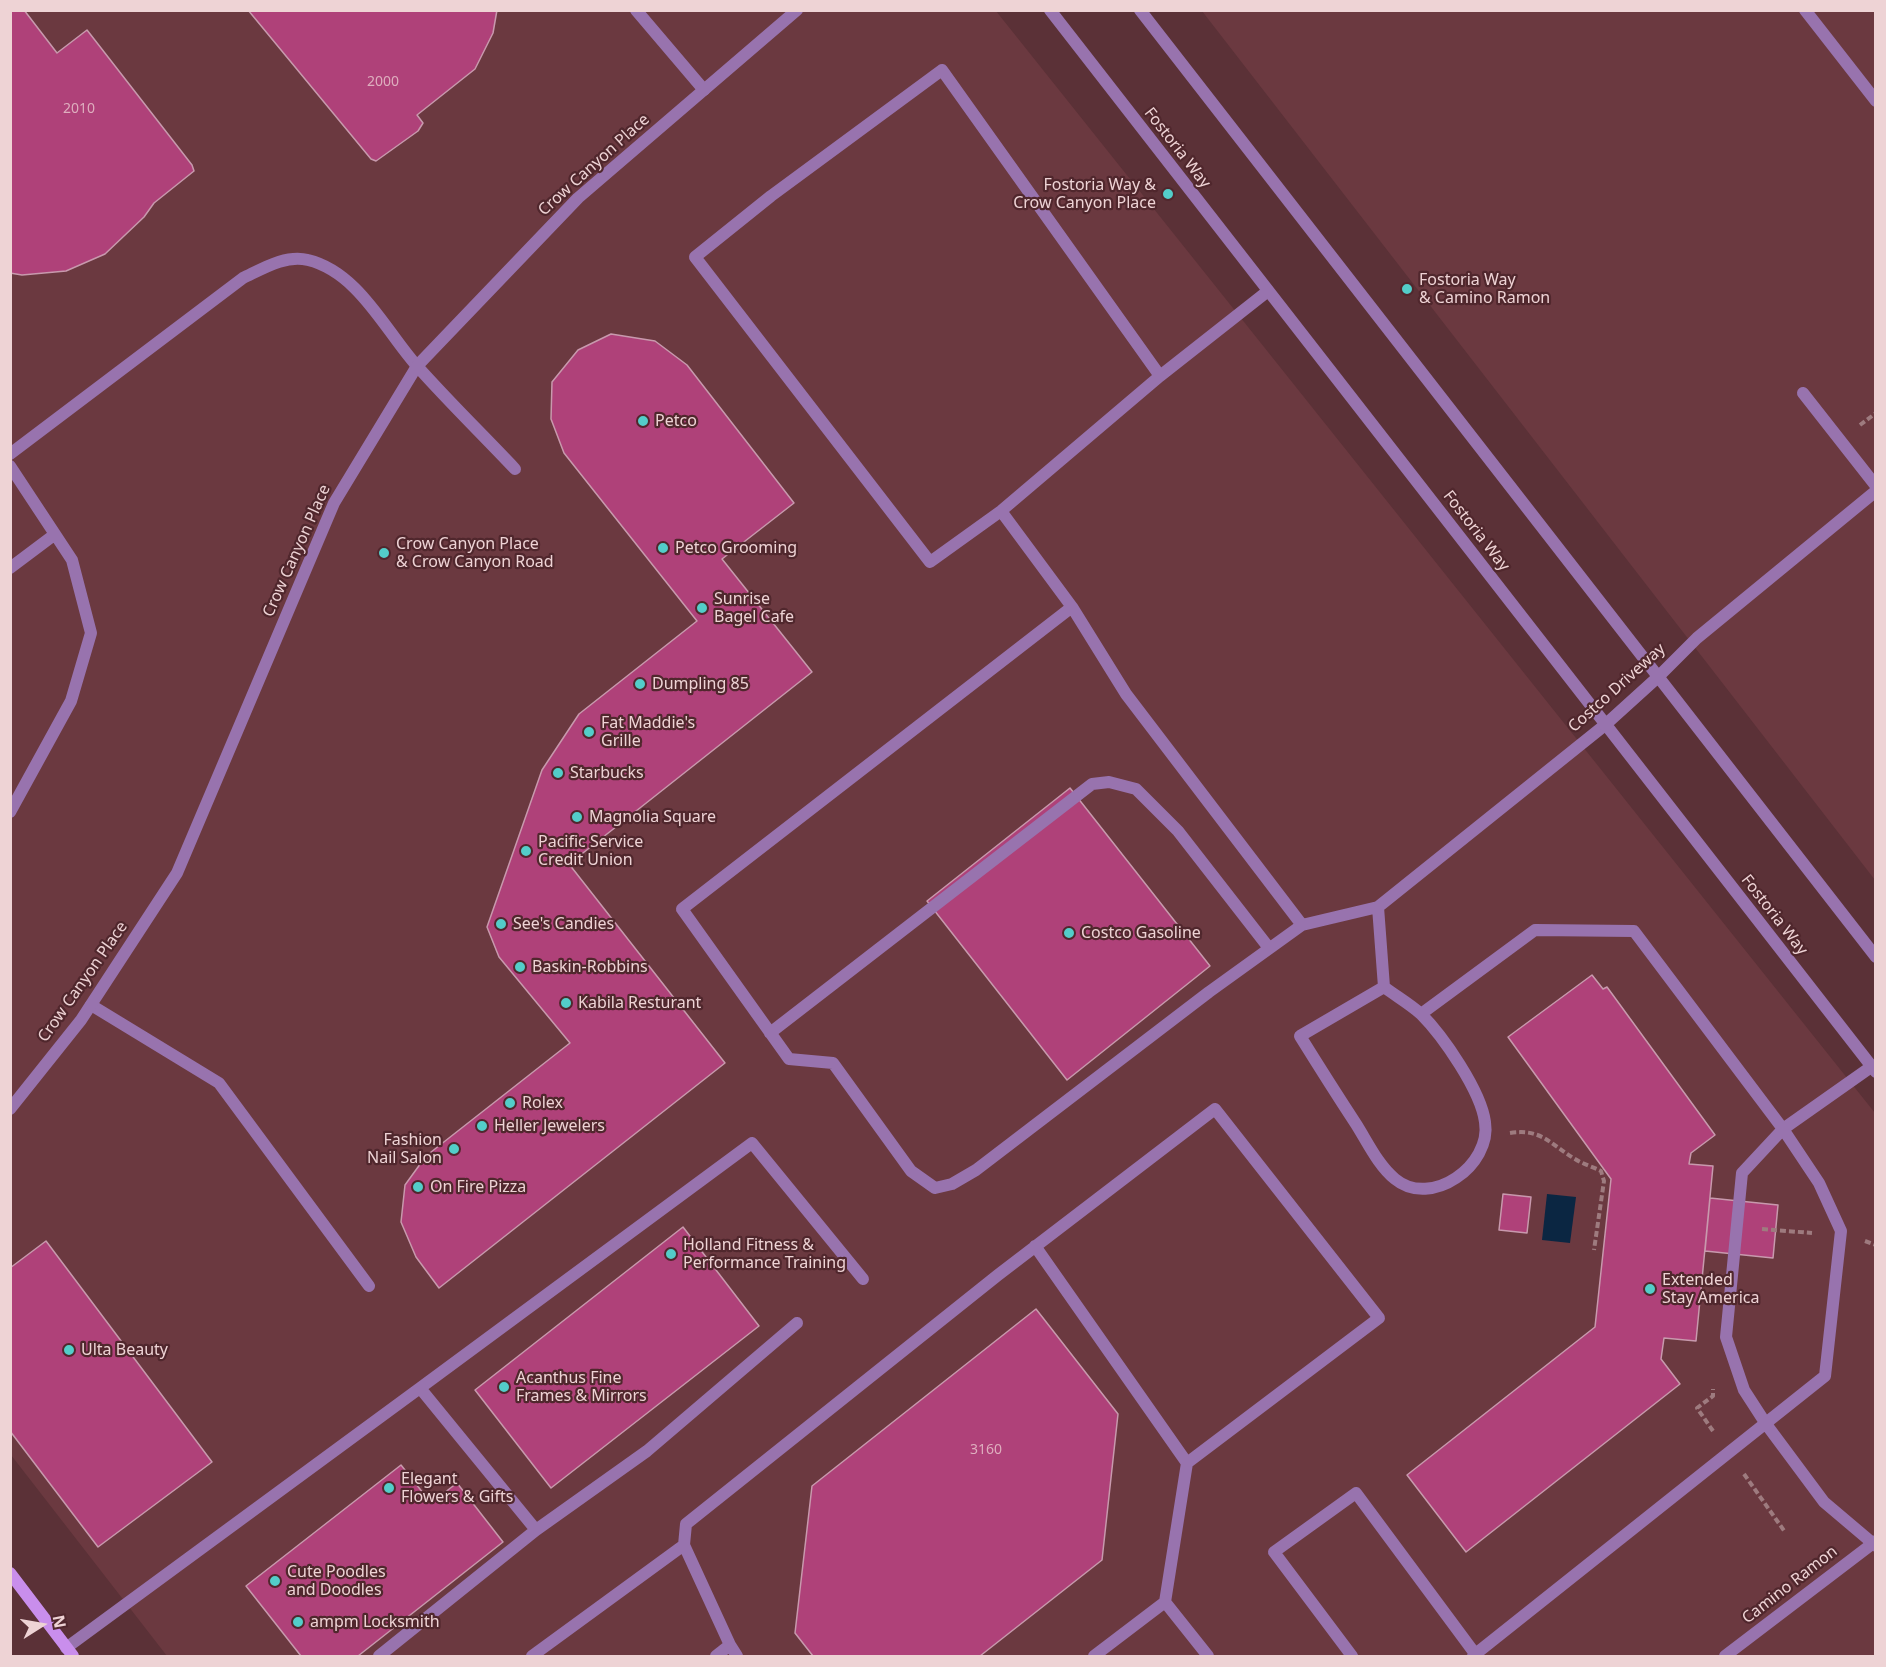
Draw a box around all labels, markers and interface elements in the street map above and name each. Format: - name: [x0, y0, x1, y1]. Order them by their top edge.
- house number: 2000: [367, 74, 399, 90]
- house number: 2010: [63, 101, 95, 117]
- street label: Fostoria Way: [1140, 104, 1214, 192]
- street label: Crow Canyon Place: [534, 110, 654, 220]
- place label: Fostoria Way & Crow Canyon Place: [1013, 175, 1156, 213]
- marker: Fostoria Way & Crow Canyon Place: [1161, 187, 1175, 201]
- place label: Fostoria Way & Camino Ramon: [1419, 270, 1550, 308]
- marker: Fostoria Way & Camino Ramon: [1400, 282, 1414, 296]
- place label: Petco: [655, 411, 697, 431]
- marker: Petco: [636, 414, 650, 428]
- street label: Crow Canyon Place: [259, 482, 335, 620]
- street label: Fostoria Way: [1439, 487, 1513, 575]
- place label: Crow Canyon Place & Crow Canyon Road: [396, 534, 554, 572]
- place label: Petco Grooming: [675, 538, 797, 558]
- marker: Petco Grooming: [656, 541, 670, 555]
- marker: Crow Canyon Place & Crow Canyon Road: [377, 546, 391, 560]
- place label: Sunrise Bagel Cafe: [714, 589, 794, 627]
- marker: Sunrise Bagel Cafe: [695, 601, 709, 615]
- street label: Costco Driveway: [1565, 639, 1669, 737]
- place label: Dumpling 85: [652, 674, 749, 694]
- marker: Dumpling 85: [633, 677, 647, 691]
- place label: Fat Maddie's Grille: [601, 713, 695, 751]
- marker: Fat Maddie's Grille: [582, 725, 596, 739]
- place label: Starbucks: [570, 763, 644, 783]
- marker: Starbucks: [551, 766, 565, 780]
- place label: Magnolia Square: [589, 807, 716, 827]
- marker: Magnolia Square: [570, 810, 584, 824]
- place label: Pacific Service Credit Union: [538, 832, 643, 870]
- marker: Pacific Service Credit Union: [519, 844, 533, 858]
- street label: Fostoria Way: [1737, 871, 1811, 959]
- place label: See's Candies: [513, 914, 614, 934]
- marker: See's Candies: [494, 917, 508, 931]
- street label: Crow Canyon Place: [34, 918, 132, 1046]
- place label: Costco Gasoline: [1081, 923, 1201, 943]
- marker: Costco Gasoline: [1062, 926, 1076, 940]
- place label: Baskin-Robbins: [532, 957, 648, 977]
- marker: Baskin-Robbins: [513, 960, 527, 974]
- place label: Kabila Resturant: [578, 993, 701, 1013]
- marker: Kabila Resturant: [559, 996, 573, 1010]
- place label: Rolex: [522, 1093, 563, 1113]
- marker: Rolex: [503, 1096, 517, 1110]
- place label: Heller Jewelers: [494, 1116, 605, 1136]
- marker: Heller Jewelers: [475, 1119, 489, 1133]
- place label: Fashion Nail Salon: [367, 1130, 442, 1168]
- marker: Fashion Nail Salon: [447, 1142, 461, 1156]
- place label: On Fire Pizza: [430, 1177, 526, 1197]
- marker: On Fire Pizza: [411, 1180, 425, 1194]
- place label: Holland Fitness & Performance Training: [683, 1235, 846, 1273]
- marker: Holland Fitness & Performance Training: [664, 1247, 678, 1261]
- place label: Extended Stay America: [1662, 1270, 1759, 1308]
- marker: Extended Stay America: [1643, 1282, 1657, 1296]
- place label: Ulta Beauty: [81, 1340, 168, 1360]
- marker: Ulta Beauty: [62, 1343, 76, 1357]
- place label: Acanthus Fine Frames & Mirrors: [516, 1368, 647, 1406]
- marker: Acanthus Fine Frames & Mirrors: [497, 1380, 511, 1394]
- house number: 3160: [970, 1442, 1002, 1458]
- place label: Elegant Flowers & Gifts: [401, 1469, 513, 1507]
- marker: Elegant Flowers & Gifts: [382, 1481, 396, 1495]
- street label: Camino Ramon: [1739, 1542, 1841, 1628]
- place label: Cute Poodles and Doodles: [287, 1562, 386, 1600]
- marker: Cute Poodles and Doodles: [268, 1574, 282, 1588]
- north arrow: [12, 1595, 72, 1655]
- place label: ampm Locksmith: [310, 1612, 440, 1632]
- text: N: [48, 1613, 72, 1630]
- marker: ampm Locksmith: [291, 1615, 305, 1629]

